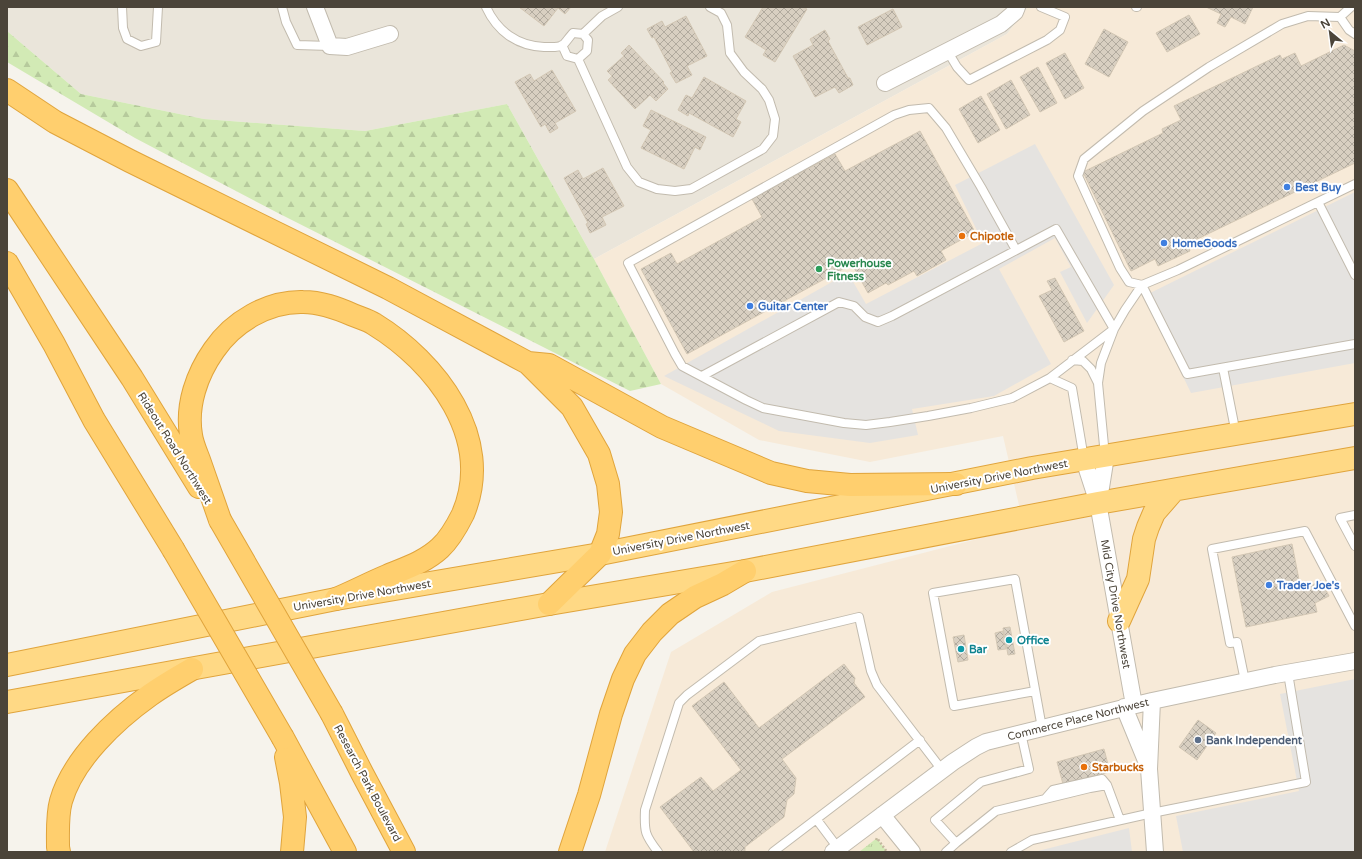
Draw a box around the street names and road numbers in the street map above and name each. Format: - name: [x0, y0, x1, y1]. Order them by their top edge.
- street label: Rideout Road Northwest: [135, 390, 214, 507]
- street label: University Drive Northwest: [929, 457, 1069, 496]
- street label: University Drive Northwest: [611, 519, 751, 558]
- street label: Mid City Drive Northwest: [1098, 538, 1133, 670]
- street label: University Drive Northwest: [292, 577, 432, 614]
- street label: Commerce Place Northwest: [1006, 696, 1150, 743]
- street label: Research Park Boulevard: [331, 723, 404, 844]

